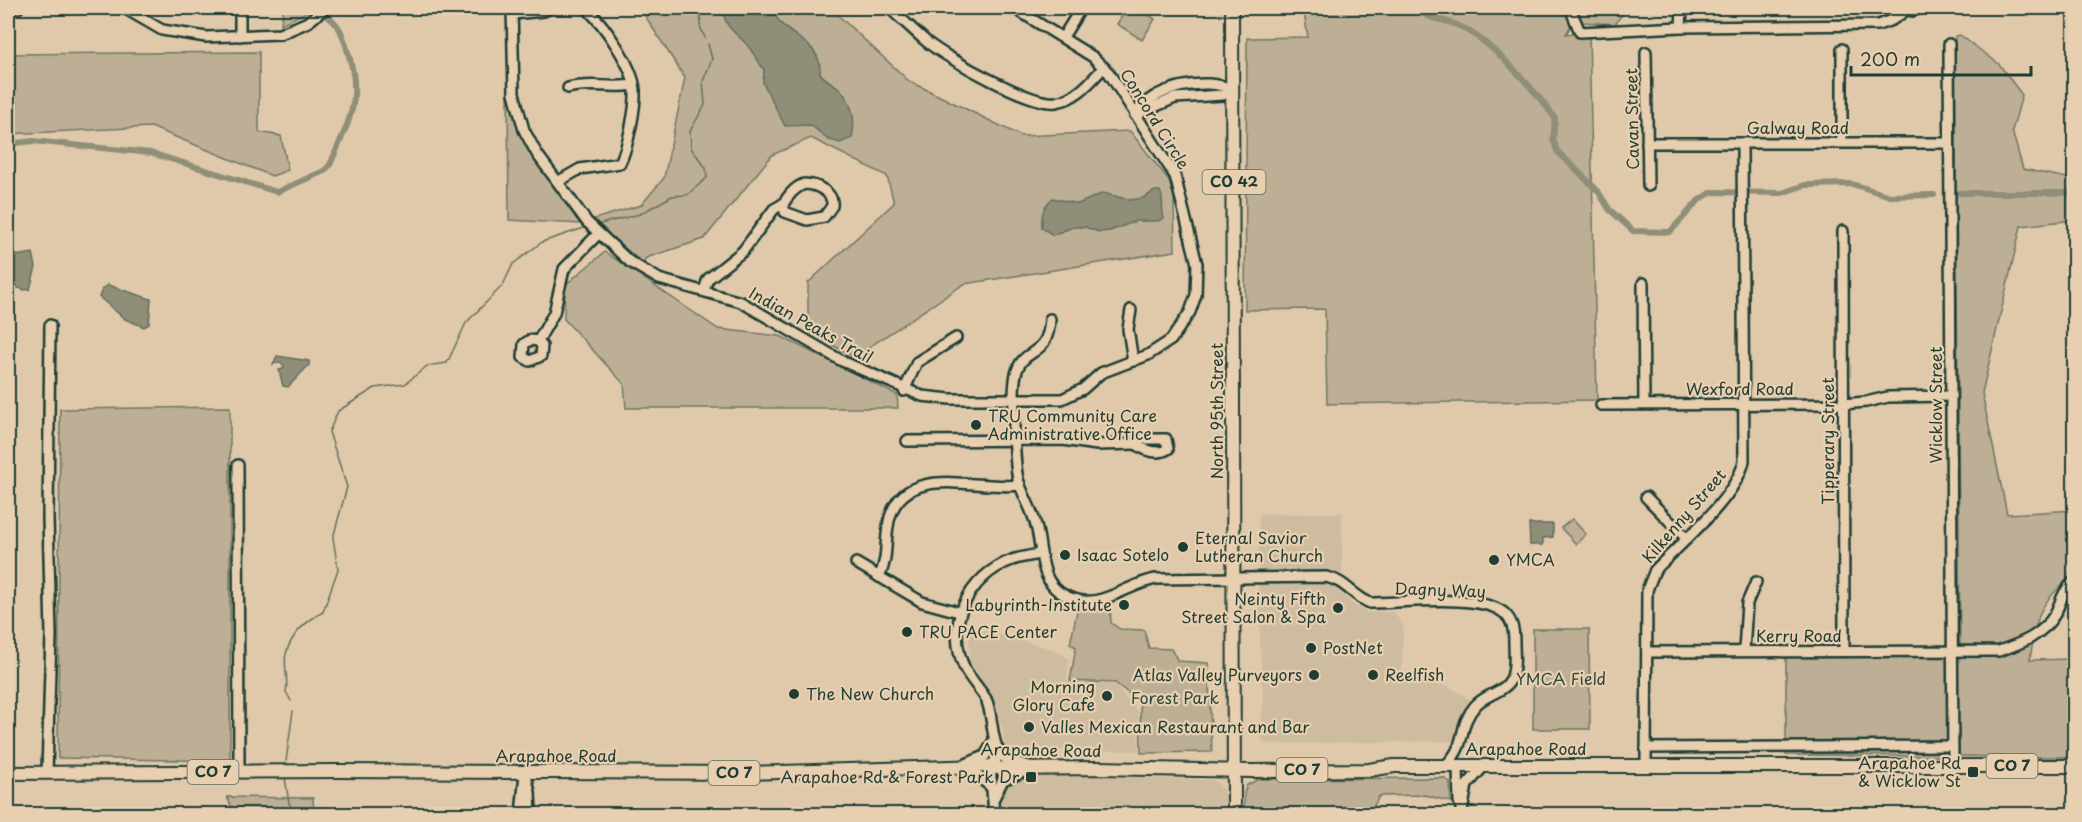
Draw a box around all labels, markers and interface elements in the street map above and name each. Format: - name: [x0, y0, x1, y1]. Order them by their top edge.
- scale bar: [1851, 39, 2031, 77]
- text: 200 m: [1860, 45, 1920, 72]
- street label: Concord Circle: [1115, 63, 1196, 174]
- street label: Cavan Street: [1618, 67, 1644, 170]
- street label: Galway Road: [1747, 115, 1849, 139]
- road number: CO 42: [1202, 170, 1266, 194]
- street label: Indian Peaks Trail: [745, 280, 878, 368]
- street label: North 95th Street: [1204, 342, 1228, 479]
- street label: Wicklow Street: [1923, 346, 1947, 463]
- street label: Wexford Road: [1686, 376, 1794, 400]
- street label: Tipperary Street: [1815, 377, 1839, 505]
- place label: TRU Community Care Administrative Office: [988, 403, 1157, 445]
- marker: TRU Community Care Administrative Office: [969, 418, 983, 432]
- street label: Kilkenny Street: [1636, 463, 1731, 568]
- place label: Eternal Savior Lutheran Church: [1195, 525, 1323, 567]
- marker: Eternal Savior Lutheran Church: [1176, 540, 1190, 554]
- place label: Isaac Sotelo: [1077, 542, 1169, 566]
- place label: YMCA: [1506, 547, 1555, 571]
- marker: Isaac Sotelo: [1058, 548, 1072, 562]
- marker: YMCA: [1487, 553, 1501, 567]
- street label: Dagny Way: [1394, 575, 1486, 603]
- place label: Neinty Fifth Street Salon & Spa: [1181, 586, 1326, 628]
- place label: Labyrinth-Institute: [965, 592, 1112, 616]
- marker: Labyrinth-Institute: [1117, 598, 1131, 612]
- marker: Neinty Fifth Street Salon & Spa: [1331, 601, 1345, 615]
- place label: TRU PACE Center: [919, 619, 1057, 643]
- street label: Kerry Road: [1756, 623, 1842, 647]
- marker: TRU PACE Center: [900, 625, 914, 639]
- place label: PostNet: [1323, 635, 1383, 659]
- marker: PostNet: [1304, 641, 1318, 655]
- place label: Atlas Valley Purveyors: [1133, 662, 1302, 686]
- place label: Reelfish: [1385, 662, 1444, 686]
- park label: YMCA Field: [1516, 666, 1606, 690]
- marker: Atlas Valley Purveyors: [1307, 668, 1321, 682]
- marker: Reelfish: [1366, 668, 1380, 682]
- place label: Morning Glory Cafe: [1012, 674, 1095, 716]
- place label: The New Church: [806, 681, 934, 705]
- park label: Forest Park: [1131, 685, 1220, 709]
- marker: The New Church: [787, 687, 801, 701]
- marker: Morning Glory Cafe: [1100, 689, 1114, 703]
- place label: Valles Mexican Restaurant and Bar: [1041, 714, 1310, 738]
- marker: Valles Mexican Restaurant and Bar: [1022, 720, 1036, 734]
- street label: Arapahoe Road: [980, 736, 1102, 762]
- street label: Arapahoe Road: [1466, 736, 1586, 760]
- street label: Arapahoe Road: [496, 743, 616, 767]
- place label: Arapahoe Rd & Wicklow St: [1858, 750, 1961, 792]
- road number: CO 7: [1986, 754, 2038, 778]
- road number: CO 7: [1276, 758, 1328, 782]
- road number: CO 7: [188, 760, 238, 784]
- road number: CO 7: [708, 761, 760, 785]
- place label: Arapahoe Rd & Forest Park Dr: [780, 764, 1020, 788]
- marker: Arapahoe Rd & Wicklow St: [1966, 765, 1980, 779]
- marker: Arapahoe Rd & Forest Park Dr: [1024, 770, 1038, 784]

